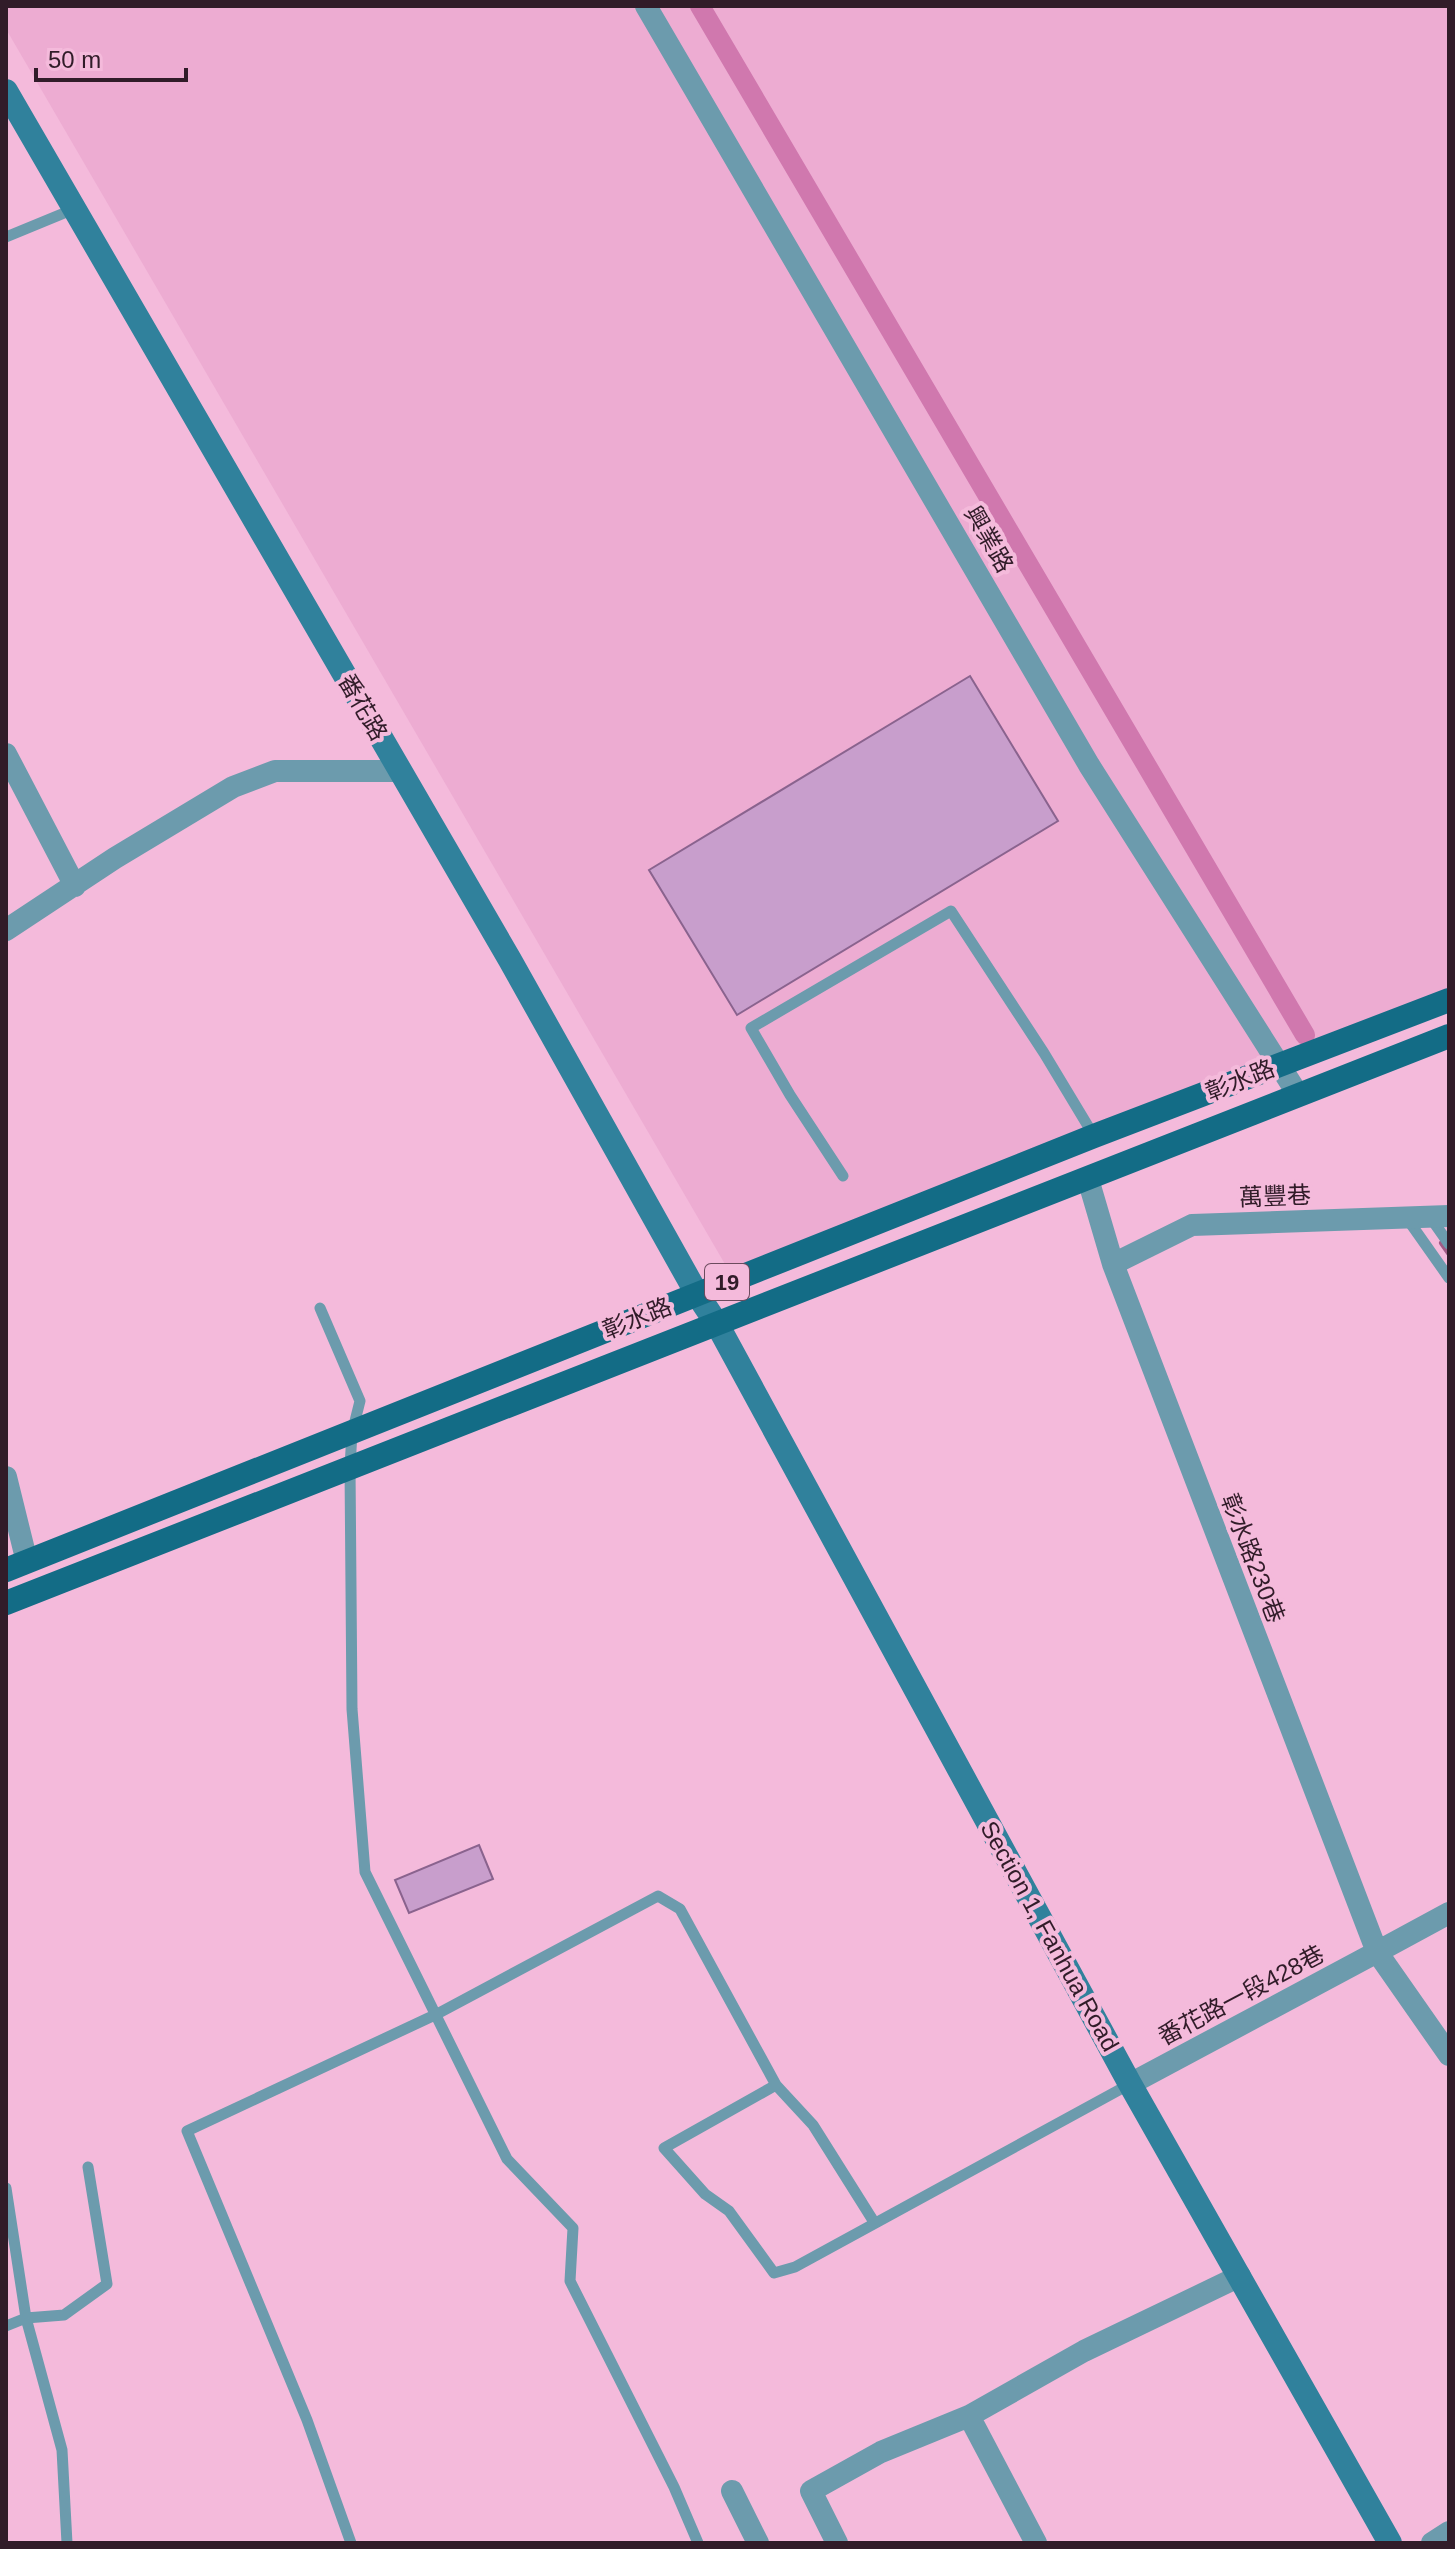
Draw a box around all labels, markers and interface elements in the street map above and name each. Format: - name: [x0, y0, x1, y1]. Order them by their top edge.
- scale bar: [36, 32, 186, 82]
- text: 50 m: [48, 46, 101, 73]
- street label: 興業路: [959, 501, 1019, 577]
- street label: 番花路: [333, 669, 393, 745]
- street label: 彰水路: [1202, 1054, 1278, 1106]
- street label: 萬豐巷: [1239, 1181, 1311, 1211]
- road number: 19: [705, 1264, 749, 1300]
- street label: 彰水路: [599, 1292, 675, 1344]
- street label: 彰水路230巷: [1216, 1490, 1290, 1626]
- street label: Section 1, Fanhua Road: [975, 1816, 1125, 2056]
- street label: 番花路一段428巷: [1153, 1940, 1329, 2050]

